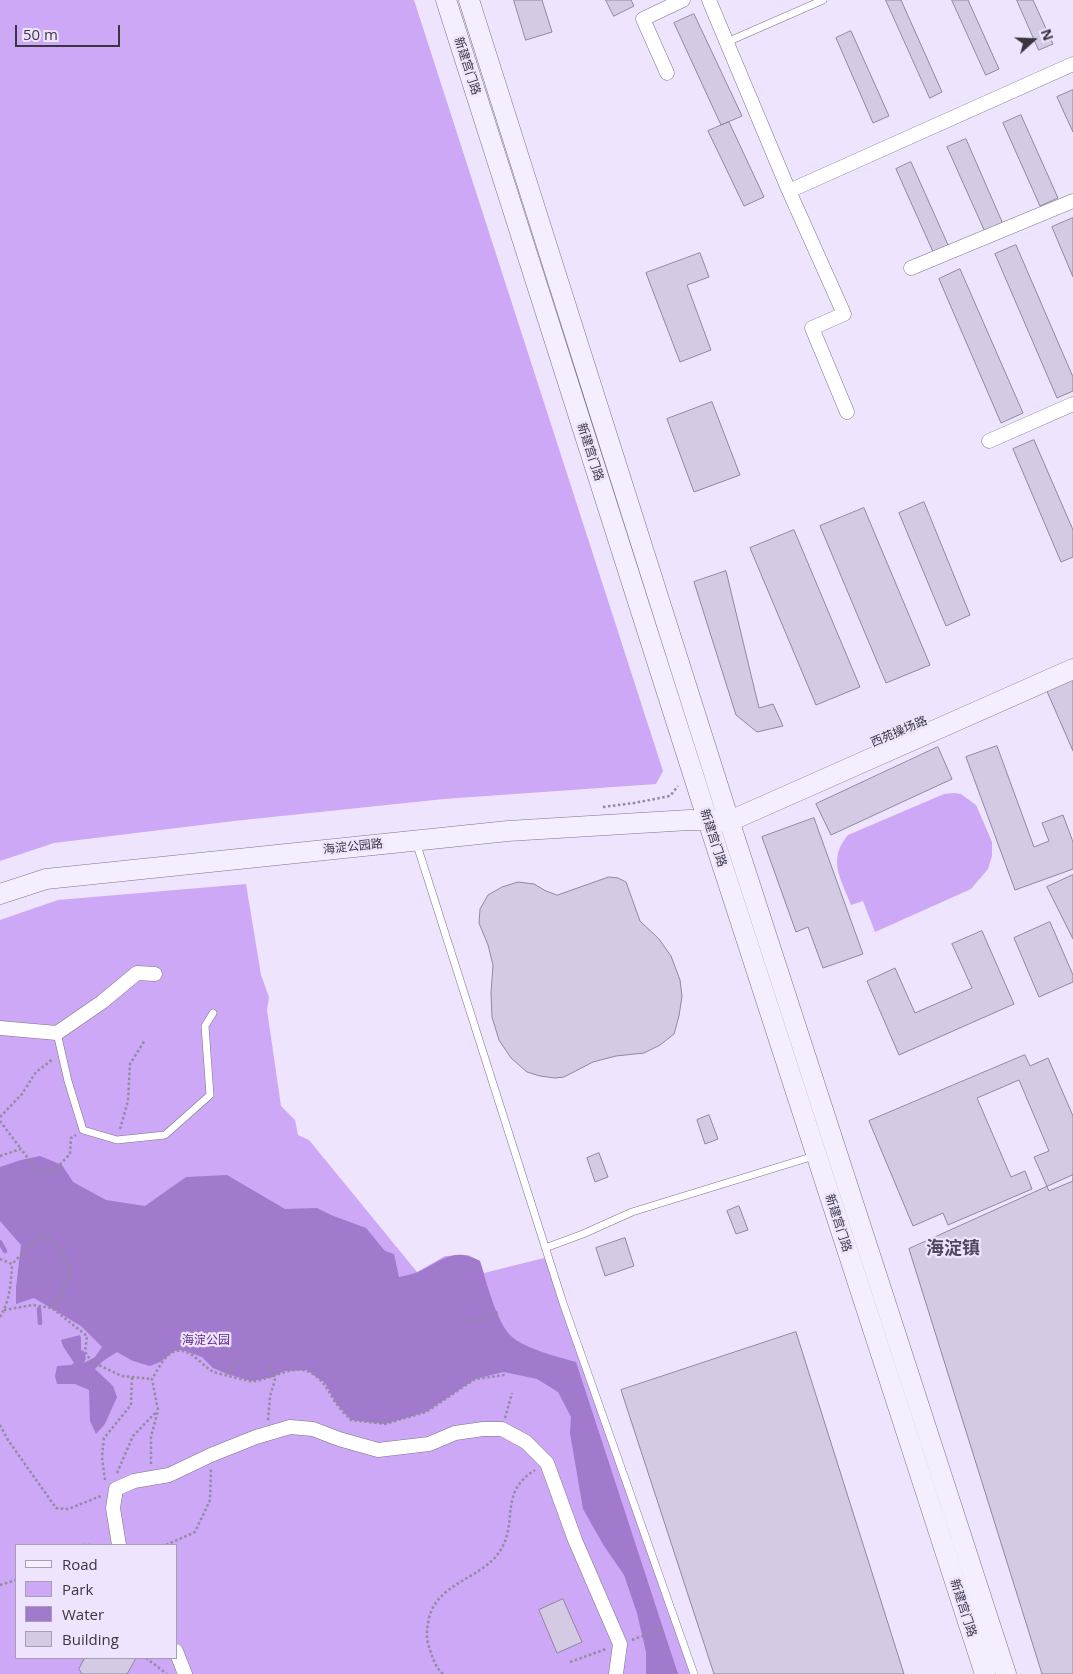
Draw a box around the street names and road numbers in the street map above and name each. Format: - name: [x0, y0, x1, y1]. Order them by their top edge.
- street label: 新建宫门路: [451, 35, 483, 97]
- street label: 新建宫门路: [574, 421, 606, 483]
- street label: 西苑操场路: [869, 714, 929, 750]
- street label: 新建宫门路: [697, 807, 729, 869]
- street label: 海淀公园路: [322, 837, 384, 857]
- street label: 新建宫门路: [822, 1192, 854, 1254]
- street label: 新建宫门路: [947, 1577, 979, 1639]

